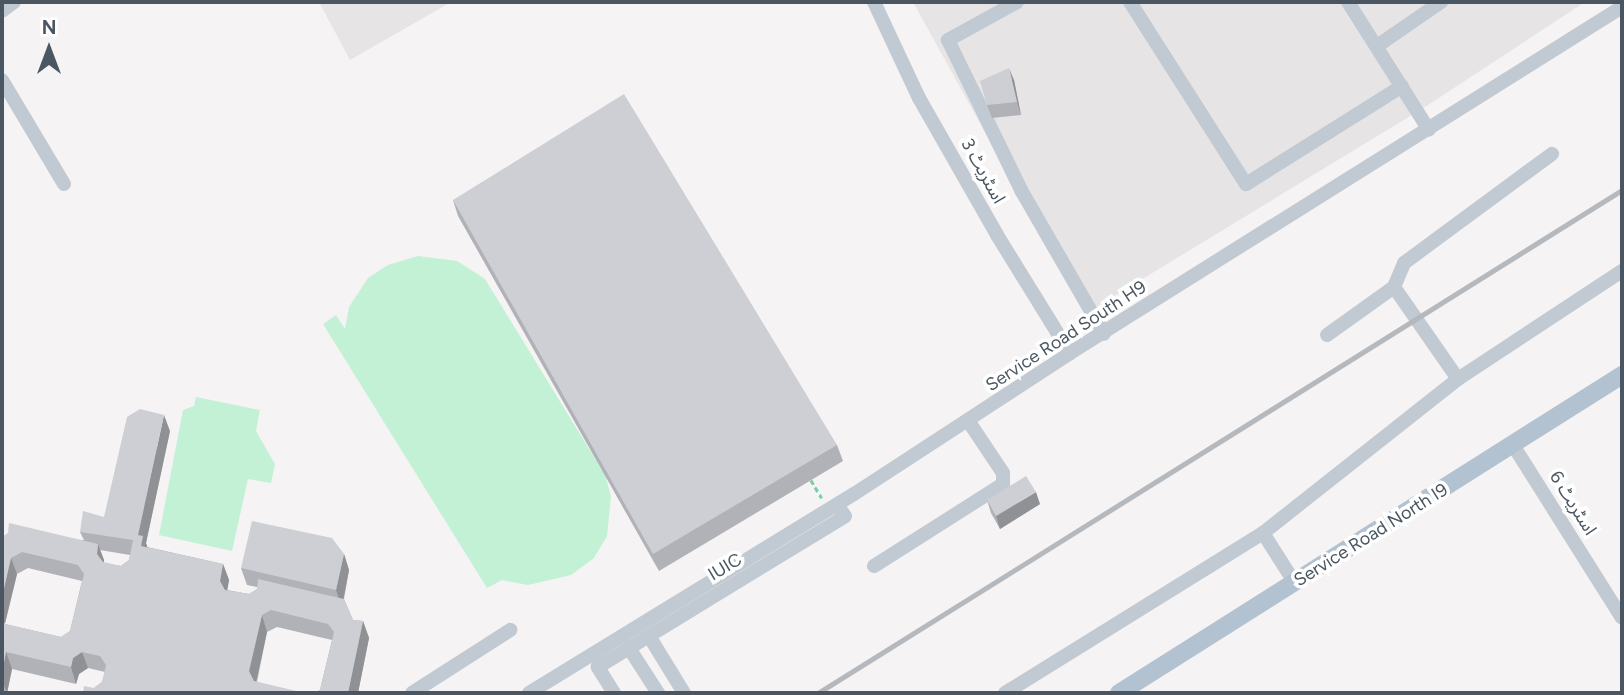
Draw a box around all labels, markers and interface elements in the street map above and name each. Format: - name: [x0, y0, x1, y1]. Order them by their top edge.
- north arrow: [14, 14, 84, 84]
- text: N: [42, 16, 56, 39]
- street label: اسٹریٹ 3: [956, 135, 1010, 207]
- street label: Service Road South H9: [982, 276, 1150, 396]
- street label: اسٹریٹ 6: [1545, 467, 1601, 539]
- street label: Service Road North I9: [1290, 479, 1452, 591]
- street label: IUIC: [704, 549, 746, 585]

